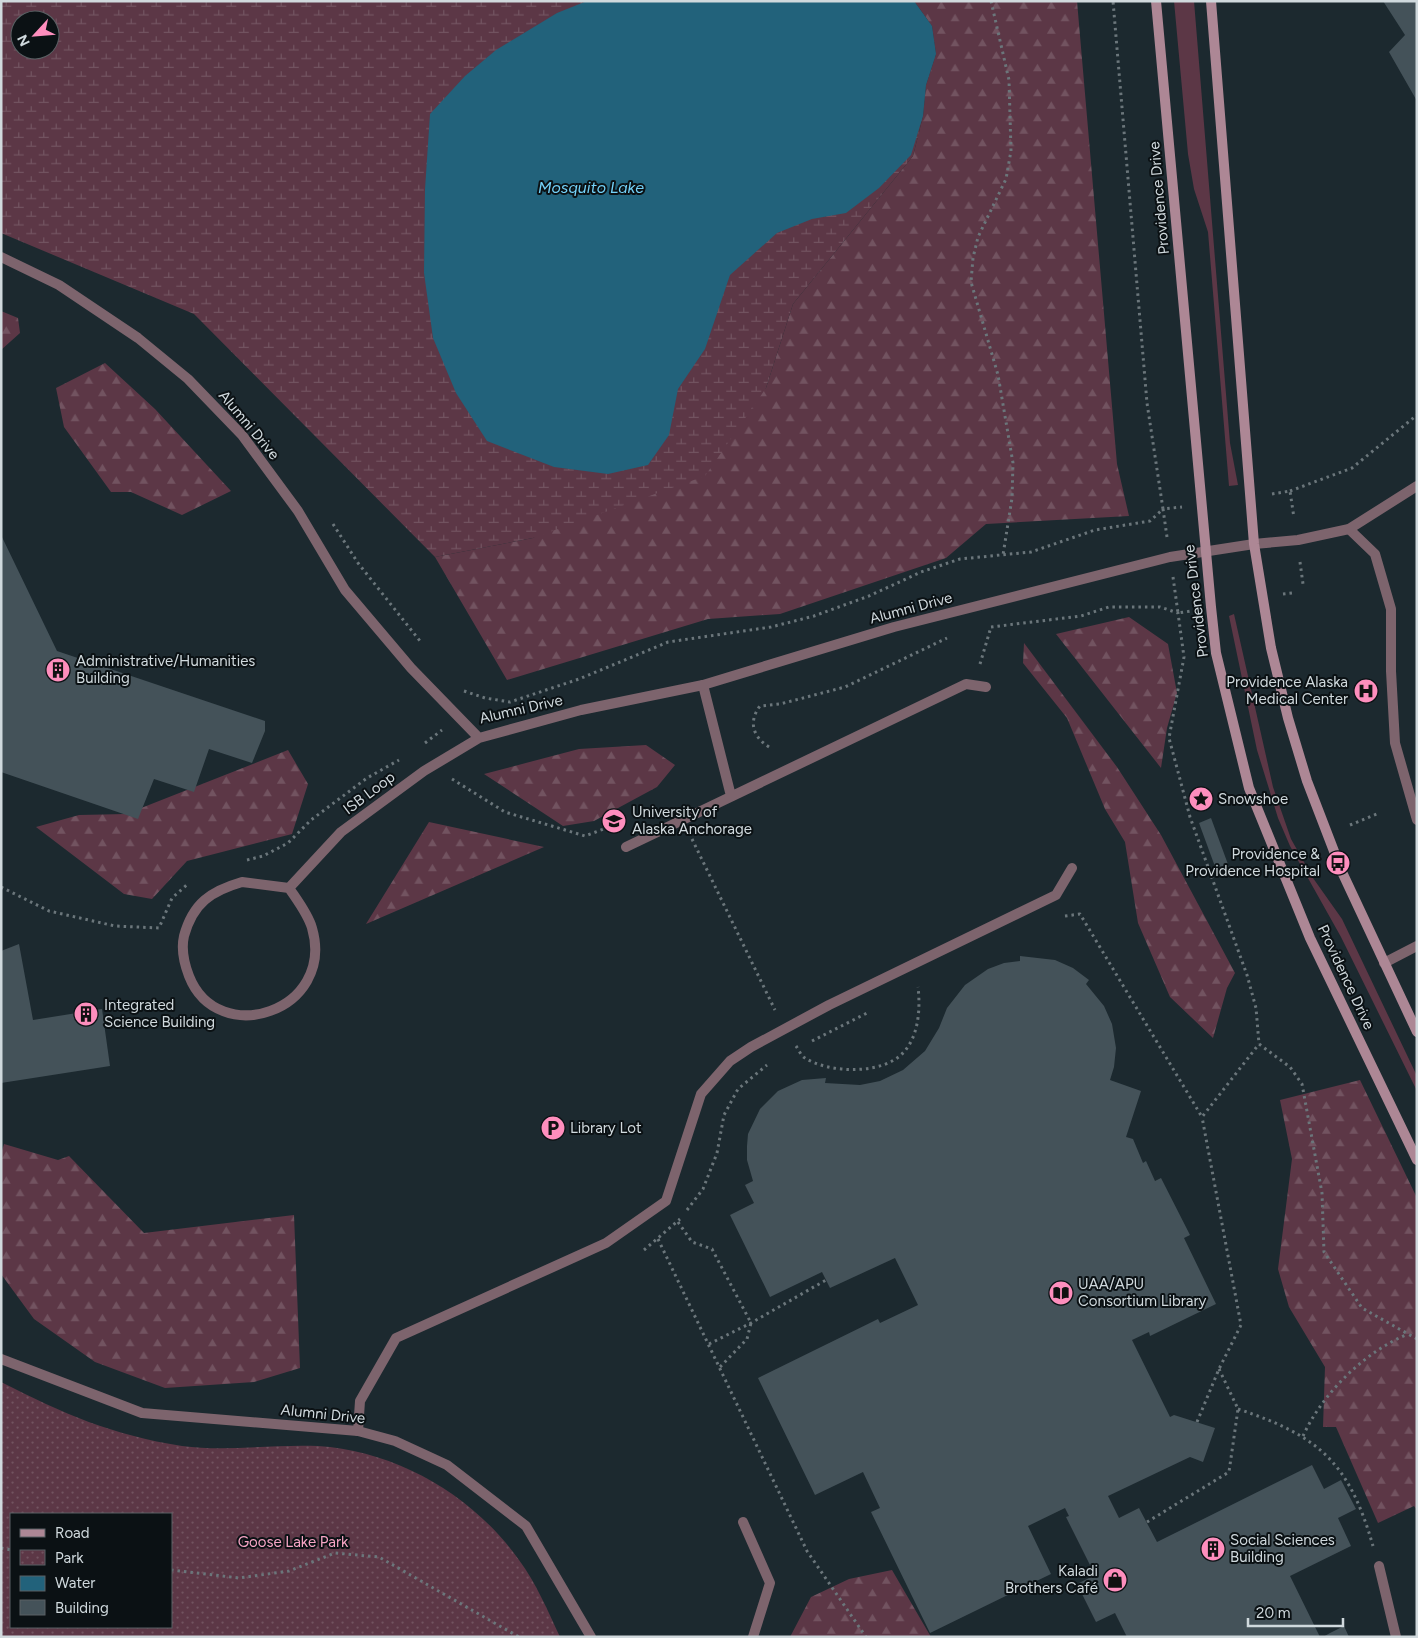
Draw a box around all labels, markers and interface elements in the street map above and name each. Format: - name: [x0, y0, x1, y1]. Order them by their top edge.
- north arrow: [10, 10, 60, 60]
- text: N: [14, 32, 34, 49]
- street label: Providence Drive: [1145, 141, 1173, 255]
- water label: Mosquito Lake: [538, 178, 644, 197]
- street label: Alumni Drive: [215, 387, 283, 463]
- street label: Providence Drive: [1180, 544, 1212, 658]
- street label: Alumni Drive: [868, 588, 954, 628]
- place label: Administrative/Humanities Building: [76, 652, 255, 687]
- building icon: Administrative/Humanities Building: [45, 657, 71, 683]
- place label: Providence Alaska Medical Center: [1226, 673, 1348, 708]
- hospital icon: Providence Alaska Medical Center: [1353, 678, 1379, 704]
- street label: Alumni Drive: [478, 691, 564, 727]
- street label: ISB Loop: [340, 768, 399, 818]
- place icon: Snowshoe: [1188, 786, 1214, 812]
- place label: Snowshoe: [1218, 790, 1288, 808]
- place label: University of Alaska Anchorage: [632, 803, 752, 838]
- school or university icon: University of Alaska Anchorage: [601, 808, 627, 834]
- place label: Providence & Providence Hospital: [1185, 845, 1320, 880]
- bus stop icon: Providence & Providence Hospital: [1325, 850, 1351, 876]
- street label: Providence Drive: [1314, 922, 1378, 1032]
- place label: Integrated Science Building: [104, 996, 215, 1031]
- building icon: Integrated Science Building: [73, 1001, 99, 1027]
- parking icon: Library Lot: [540, 1115, 566, 1141]
- place label: Library Lot: [570, 1119, 642, 1137]
- place label: UAA/APU Consortium Library: [1078, 1275, 1206, 1310]
- library icon: UAA/APU Consortium Library: [1048, 1280, 1074, 1306]
- street label: Alumni Drive: [280, 1401, 366, 1427]
- legend: [10, 1513, 172, 1628]
- text: Road: [55, 1524, 90, 1542]
- place label: Social Sciences Building: [1230, 1531, 1335, 1566]
- park label: Goose Lake Park: [238, 1533, 349, 1551]
- building icon: Social Sciences Building: [1200, 1536, 1226, 1562]
- text: Park: [55, 1549, 84, 1567]
- place label: Kaladi Brothers Café: [1005, 1562, 1098, 1597]
- shop icon: Kaladi Brothers Café: [1102, 1567, 1128, 1593]
- text: Water: [55, 1574, 95, 1592]
- scale bar: [1248, 1596, 1343, 1628]
- text: Building: [55, 1599, 109, 1617]
- text: 20 m: [1256, 1604, 1290, 1622]

